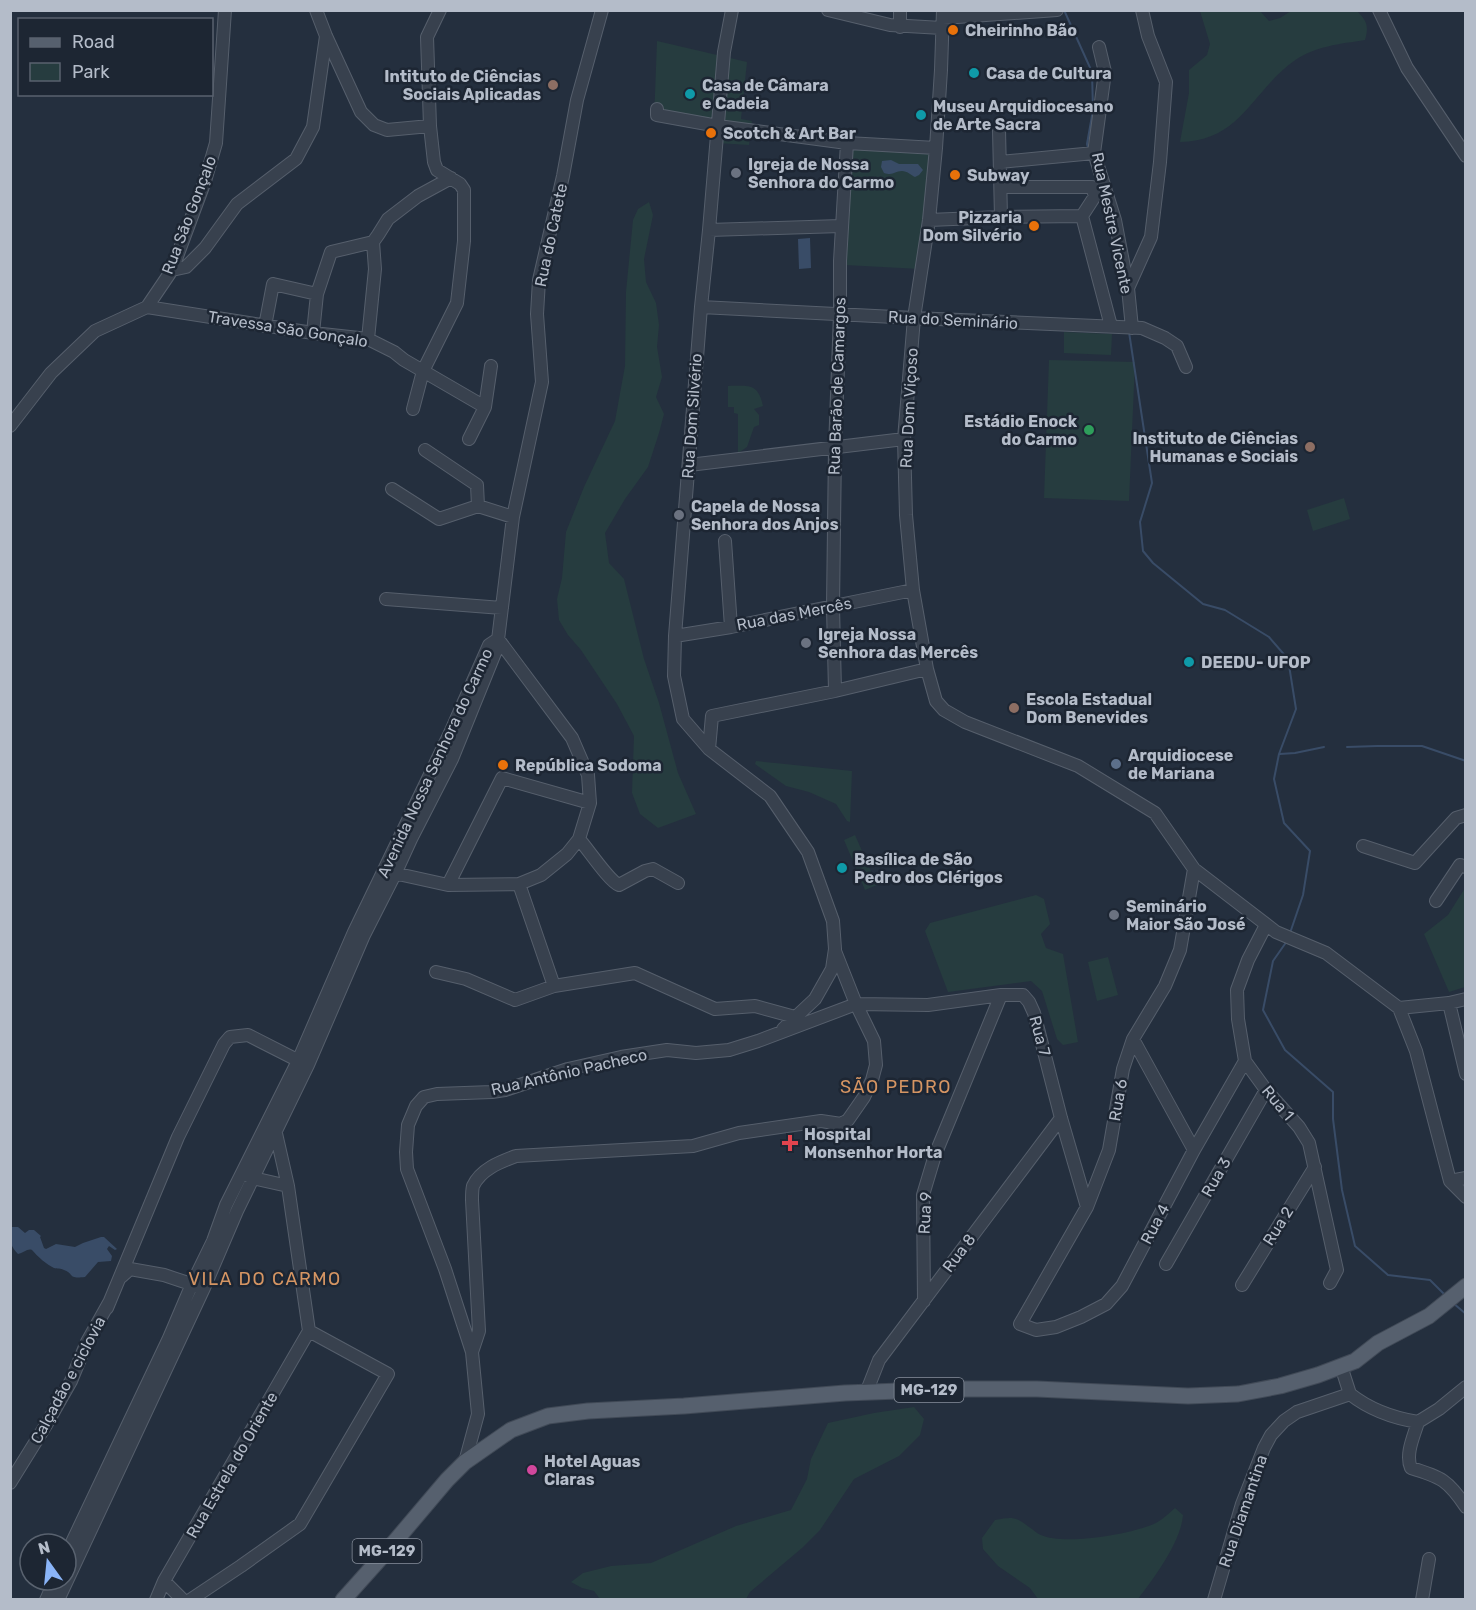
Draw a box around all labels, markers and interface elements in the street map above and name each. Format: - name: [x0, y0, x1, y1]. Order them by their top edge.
- legend: [18, 18, 213, 96]
- place label: Cheirinho Bão: [965, 21, 1077, 40]
- marker: Cheirinho Bão: [946, 23, 960, 37]
- text: Road: [72, 31, 115, 53]
- text: Park: [72, 61, 110, 83]
- place label: Casa de Cultura: [986, 64, 1112, 83]
- marker: Casa de Cultura: [967, 66, 981, 80]
- place label: Intituto de Ciências Sociais Aplicadas: [384, 67, 541, 104]
- place label: Casa de Câmara e Cadeia: [702, 76, 829, 113]
- marker: Intituto de Ciências Sociais Aplicadas: [546, 78, 560, 92]
- marker: Casa de Câmara e Cadeia: [683, 87, 697, 101]
- place label: Museu Arquidiocesano de Arte Sacra: [933, 97, 1114, 134]
- marker: Museu Arquidiocesano de Arte Sacra: [914, 108, 928, 122]
- place label: Scotch & Art Bar: [723, 124, 857, 143]
- marker: Scotch & Art Bar: [704, 126, 718, 140]
- street label: Rua Mestre Vicente: [1088, 150, 1136, 296]
- street label: Rua São Gonçalo: [158, 153, 220, 277]
- place label: Igreja de Nossa Senhora do Carmo: [748, 155, 894, 192]
- marker: Igreja de Nossa Senhora do Carmo: [729, 166, 743, 180]
- place label: Subway: [967, 166, 1030, 185]
- marker: Subway: [948, 168, 962, 182]
- street label: Rua do Catete: [531, 181, 571, 288]
- place label: Pizzaria Dom Silvério: [923, 208, 1022, 245]
- marker: Pizzaria Dom Silvério: [1027, 219, 1041, 233]
- street label: Rua Barão de Camargos: [824, 297, 850, 475]
- street label: Travessa São Gonçalo: [207, 307, 369, 351]
- street label: Rua do Seminário: [888, 307, 1018, 333]
- street label: Rua Dom Viçoso: [896, 347, 922, 469]
- street label: Rua Dom Silvério: [678, 353, 706, 479]
- place label: Estádio Enock do Carmo: [964, 412, 1078, 449]
- marker: Estádio Enock do Carmo: [1082, 423, 1096, 437]
- place label: Instituto de Ciências Humanas e Sociais: [1132, 429, 1298, 466]
- marker: Instituto de Ciências Humanas e Sociais: [1303, 440, 1317, 454]
- place label: Capela de Nossa Senhora dos Anjos: [691, 497, 839, 534]
- marker: Capela de Nossa Senhora dos Anjos: [672, 508, 686, 522]
- street label: Rua das Mercês: [735, 594, 853, 634]
- place label: Igreja Nossa Senhora das Mercês: [818, 625, 978, 662]
- marker: Igreja Nossa Senhora das Mercês: [799, 636, 813, 650]
- street label: Avenida Nossa Senhora do Carmo: [373, 645, 497, 881]
- place label: DEEDU- UFOP: [1201, 653, 1311, 672]
- marker: DEEDU- UFOP: [1182, 655, 1196, 669]
- place label: Escola Estadual Dom Benevides: [1026, 690, 1152, 727]
- marker: Escola Estadual Dom Benevides: [1007, 701, 1021, 715]
- place label: Arquidiocese de Mariana: [1128, 746, 1233, 783]
- place label: República Sodoma: [515, 756, 662, 775]
- marker: Arquidiocese de Mariana: [1109, 757, 1123, 771]
- marker: República Sodoma: [496, 758, 510, 772]
- place label: Basílica de São Pedro dos Clérigos: [854, 850, 1003, 887]
- marker: Basílica de São Pedro dos Clérigos: [835, 861, 849, 875]
- place label: Seminário Maior São José: [1126, 897, 1246, 934]
- marker: Seminário Maior São José: [1107, 908, 1121, 922]
- street label: Rua 7: [1026, 1014, 1054, 1058]
- street label: Rua Antônio Pacheco: [489, 1045, 649, 1099]
- district label: SÃO PEDRO: [840, 1076, 952, 1098]
- street label: Rua 6: [1105, 1077, 1131, 1123]
- street label: Rua 1: [1258, 1082, 1298, 1124]
- place label: Hospital Monsenhor Horta: [804, 1125, 942, 1162]
- marker: Hospital Monsenhor Horta: [781, 1134, 799, 1152]
- street label: Rua 3: [1197, 1154, 1235, 1200]
- street label: Rua 9: [914, 1191, 936, 1235]
- street label: Rua 4: [1137, 1201, 1173, 1247]
- street label: Rua 2: [1259, 1203, 1297, 1249]
- street label: Rua 8: [938, 1230, 980, 1276]
- district label: VILA DO CARMO: [188, 1268, 342, 1290]
- street label: Calçadão e ciclovia: [26, 1313, 110, 1447]
- road number: MG-129: [894, 1378, 964, 1402]
- street label: Rua Estrela do Oriente: [182, 1388, 282, 1541]
- place label: Hotel Aguas Claras: [544, 1452, 640, 1489]
- street label: Rua Diamantina: [1215, 1452, 1271, 1570]
- marker: Hotel Aguas Claras: [525, 1463, 539, 1477]
- north arrow: [18, 1532, 78, 1592]
- text: N: [36, 1537, 52, 1559]
- road number: MG-129: [352, 1539, 422, 1563]

